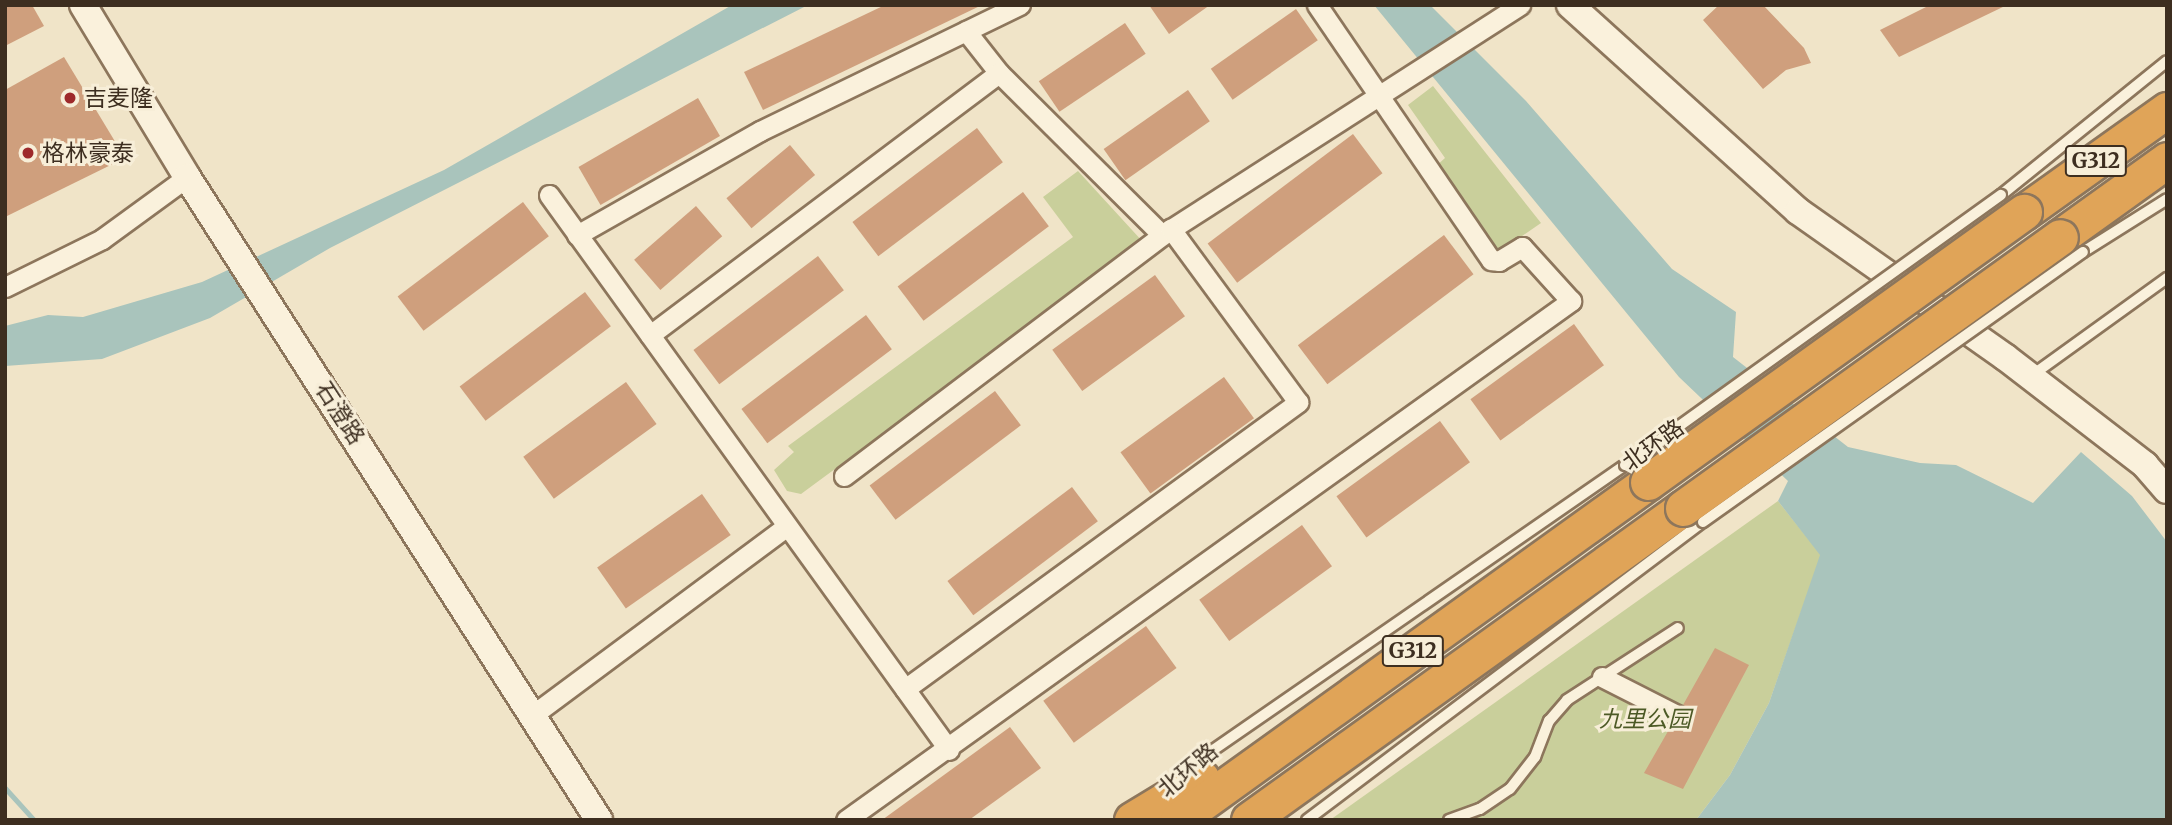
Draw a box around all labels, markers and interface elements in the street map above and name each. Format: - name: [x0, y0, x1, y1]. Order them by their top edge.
- place label: 吉麦隆: [84, 84, 153, 112]
- marker: 吉麦隆: [62, 90, 78, 106]
- place label: 格林豪泰: [42, 139, 134, 167]
- road number: G312: [2064, 144, 2128, 178]
- marker: 格林豪泰: [20, 145, 36, 161]
- street label: 石澄路: [310, 377, 370, 449]
- street label: 北环路: [1617, 414, 1689, 476]
- road number: G312: [1382, 634, 1444, 668]
- park label: 九里公园: [1599, 705, 1691, 733]
- street label: 北环路: [1153, 737, 1223, 803]

